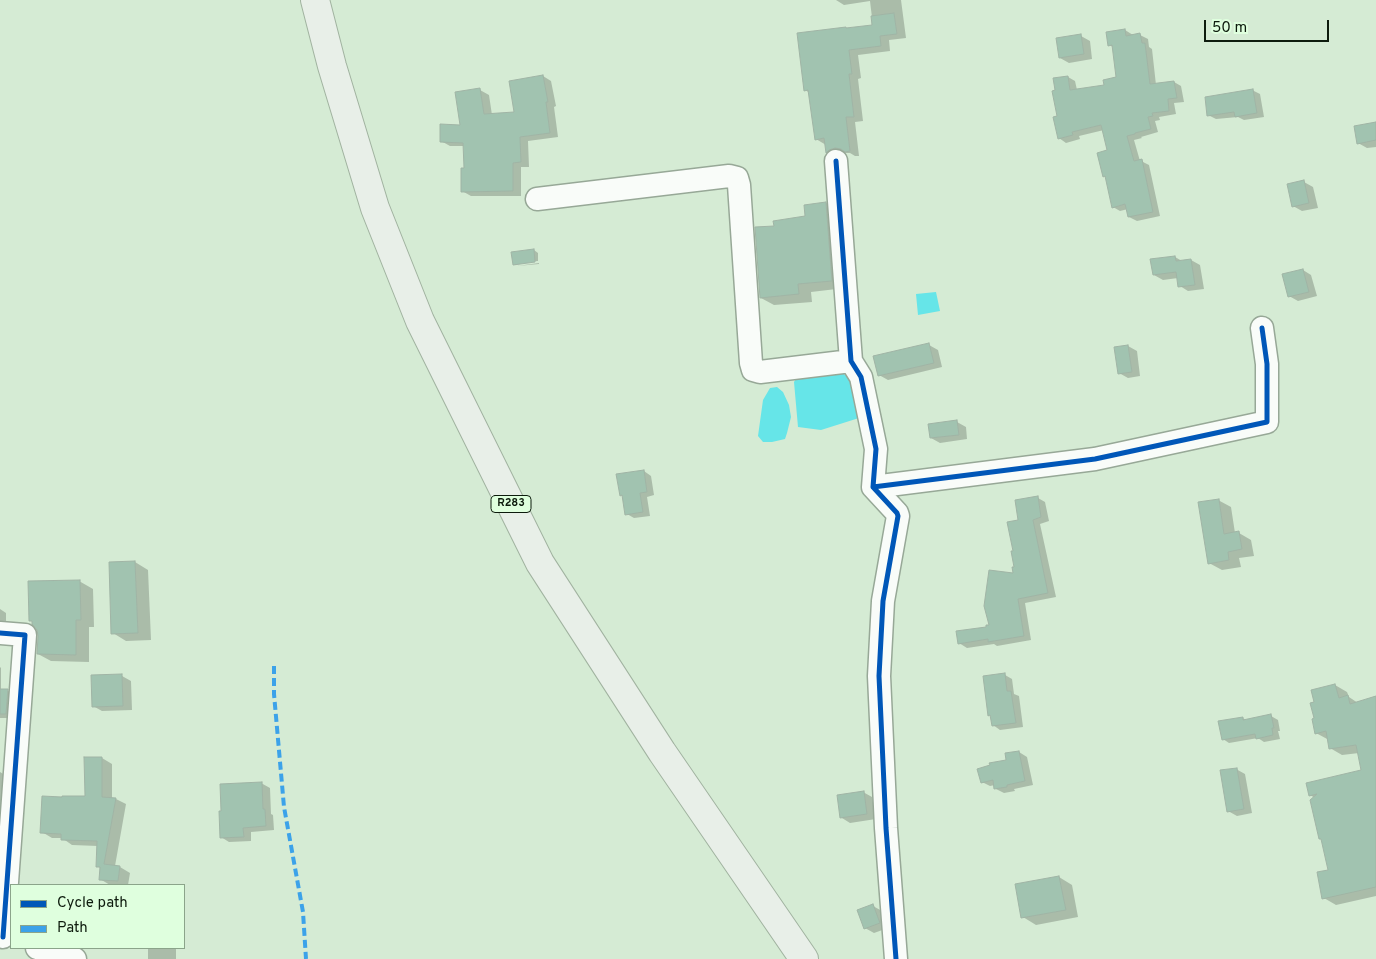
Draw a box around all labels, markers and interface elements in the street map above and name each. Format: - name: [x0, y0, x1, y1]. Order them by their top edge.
- scale bar: [1206, 10, 1331, 42]
- text: 50 m: [1212, 19, 1247, 38]
- road number: R283: [491, 496, 531, 512]
- legend: [10, 884, 185, 949]
- text: Cycle path: [57, 894, 128, 913]
- text: Path: [57, 919, 88, 938]

